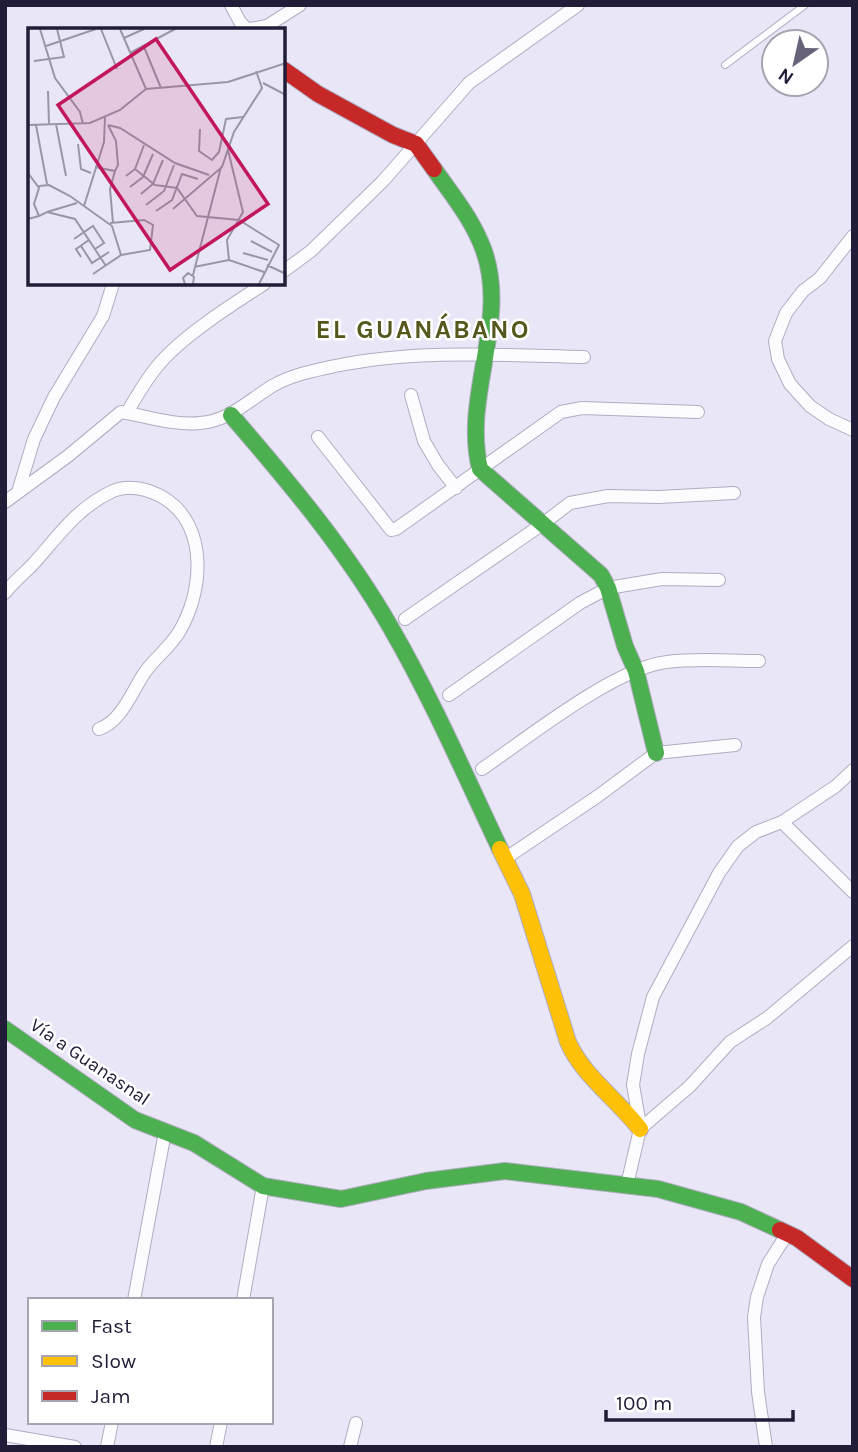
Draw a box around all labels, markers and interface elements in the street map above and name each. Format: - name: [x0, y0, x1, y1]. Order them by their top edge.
- inset map: [28, 28, 285, 285]
- north arrow: [760, 28, 830, 98]
- text: N: [774, 63, 798, 89]
- district label: EL GUANÁBANO: [316, 313, 530, 345]
- street label: Vía a Guanasnal: [26, 1014, 154, 1110]
- legend: [28, 1298, 273, 1424]
- text: Fast: [91, 1314, 132, 1338]
- text: Slow: [91, 1349, 136, 1373]
- scale bar: [606, 1378, 793, 1422]
- text: Jam: [91, 1384, 131, 1408]
- text: 100 m: [616, 1391, 673, 1415]

